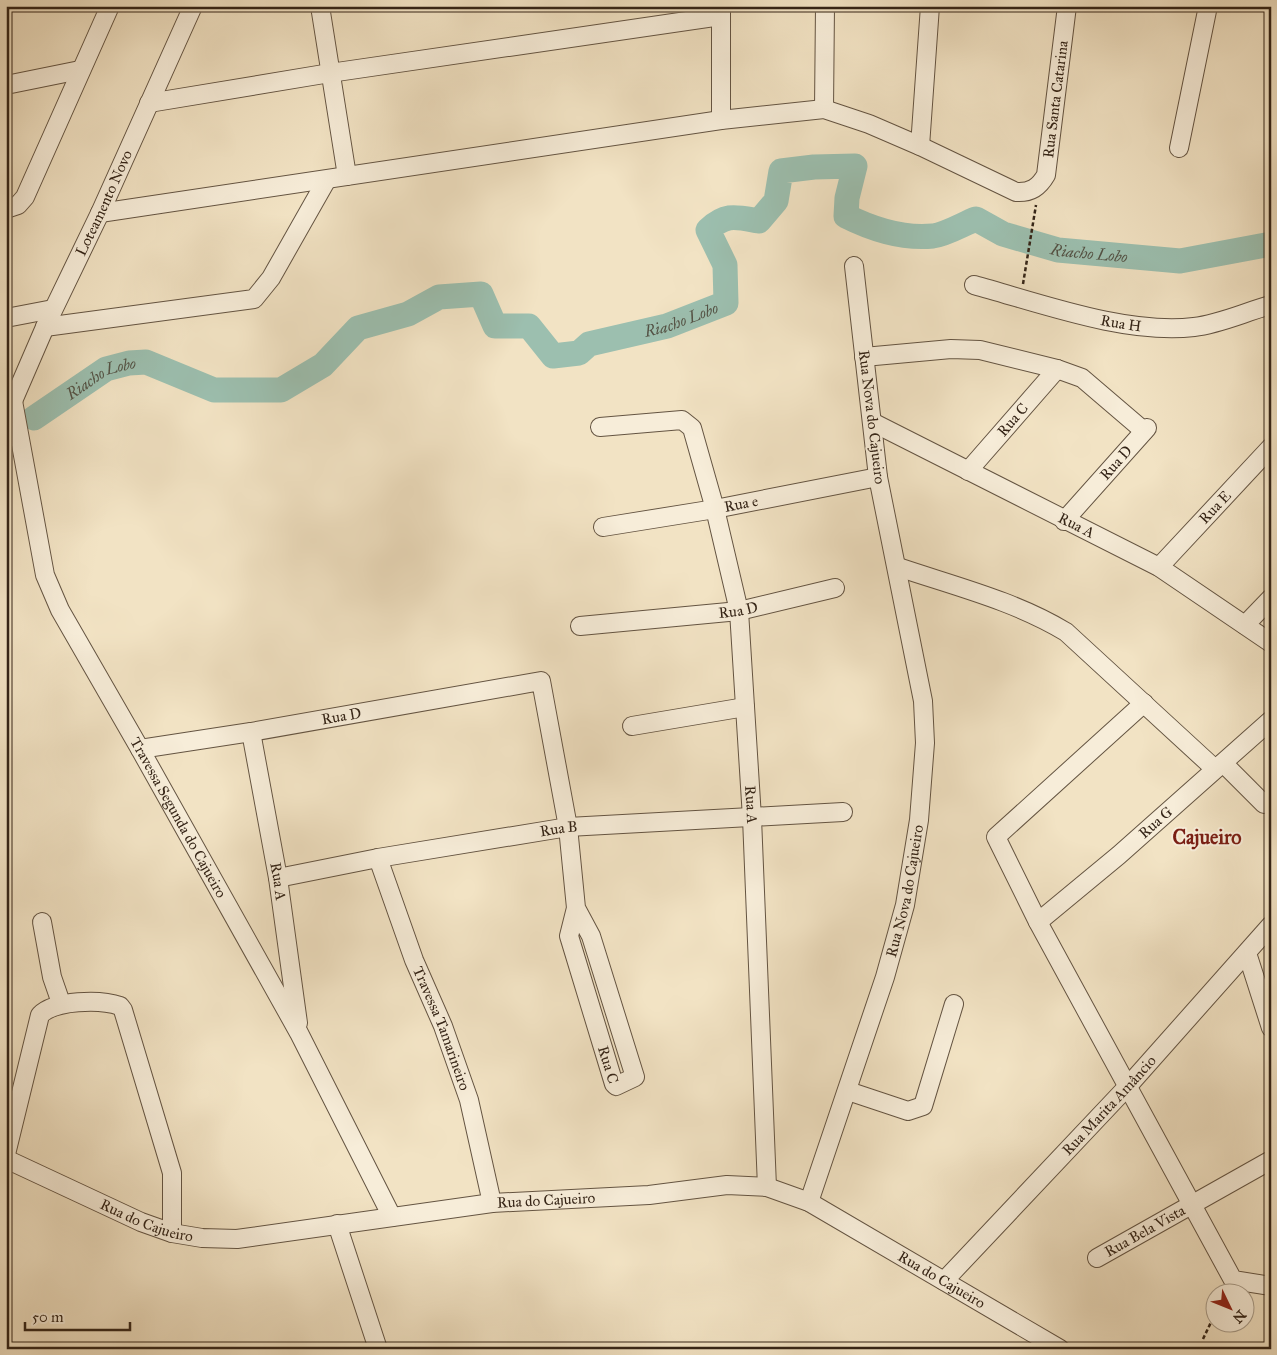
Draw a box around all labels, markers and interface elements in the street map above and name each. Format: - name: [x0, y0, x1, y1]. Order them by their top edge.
- street label: Rua Santa Catarina: [1039, 39, 1072, 159]
- street label: Loteamento Novo: [72, 147, 136, 259]
- water label: Riacho Lobo: [1047, 239, 1128, 266]
- water label: Riacho Lobo: [641, 298, 721, 341]
- street label: Rua H: [1099, 311, 1142, 335]
- street label: Rua Nova do Cajueiro: [855, 349, 889, 485]
- water label: Riacho Lobo: [62, 354, 136, 404]
- street label: Rua C: [993, 399, 1032, 440]
- street label: Rua D: [1096, 442, 1136, 484]
- street label: Rua E: [1195, 487, 1235, 527]
- street label: Rua e: [723, 492, 760, 516]
- street label: Rua A: [1055, 509, 1097, 542]
- street label: Rua D: [718, 598, 760, 622]
- street label: Rua D: [320, 704, 363, 728]
- street label: Travessa Segunda do Cajueiro: [126, 734, 231, 901]
- street label: Rua A: [741, 785, 761, 824]
- street label: Rua G: [1135, 803, 1176, 842]
- street label: Rua B: [538, 817, 578, 840]
- street label: Rua Nova do Cajueiro: [882, 823, 927, 959]
- district label: Cajueiro: [1172, 825, 1242, 850]
- street label: Rua A: [266, 861, 290, 902]
- street label: Travessa Tamarineiro: [409, 964, 474, 1093]
- street label: Rua C: [594, 1044, 622, 1086]
- street label: Rua Marita Amâncio: [1058, 1052, 1160, 1159]
- street label: Rua do Cajueiro: [497, 1189, 596, 1212]
- street label: Rua do Cajueiro: [97, 1195, 195, 1245]
- street label: Rua Bela Vista: [1102, 1201, 1189, 1261]
- street label: Rua do Cajueiro: [895, 1247, 989, 1312]
- north arrow: [1204, 1282, 1254, 1332]
- scale bar: [25, 1300, 130, 1332]
- text: N: [1229, 1306, 1249, 1327]
- text: 50 m: [32, 1308, 64, 1326]

